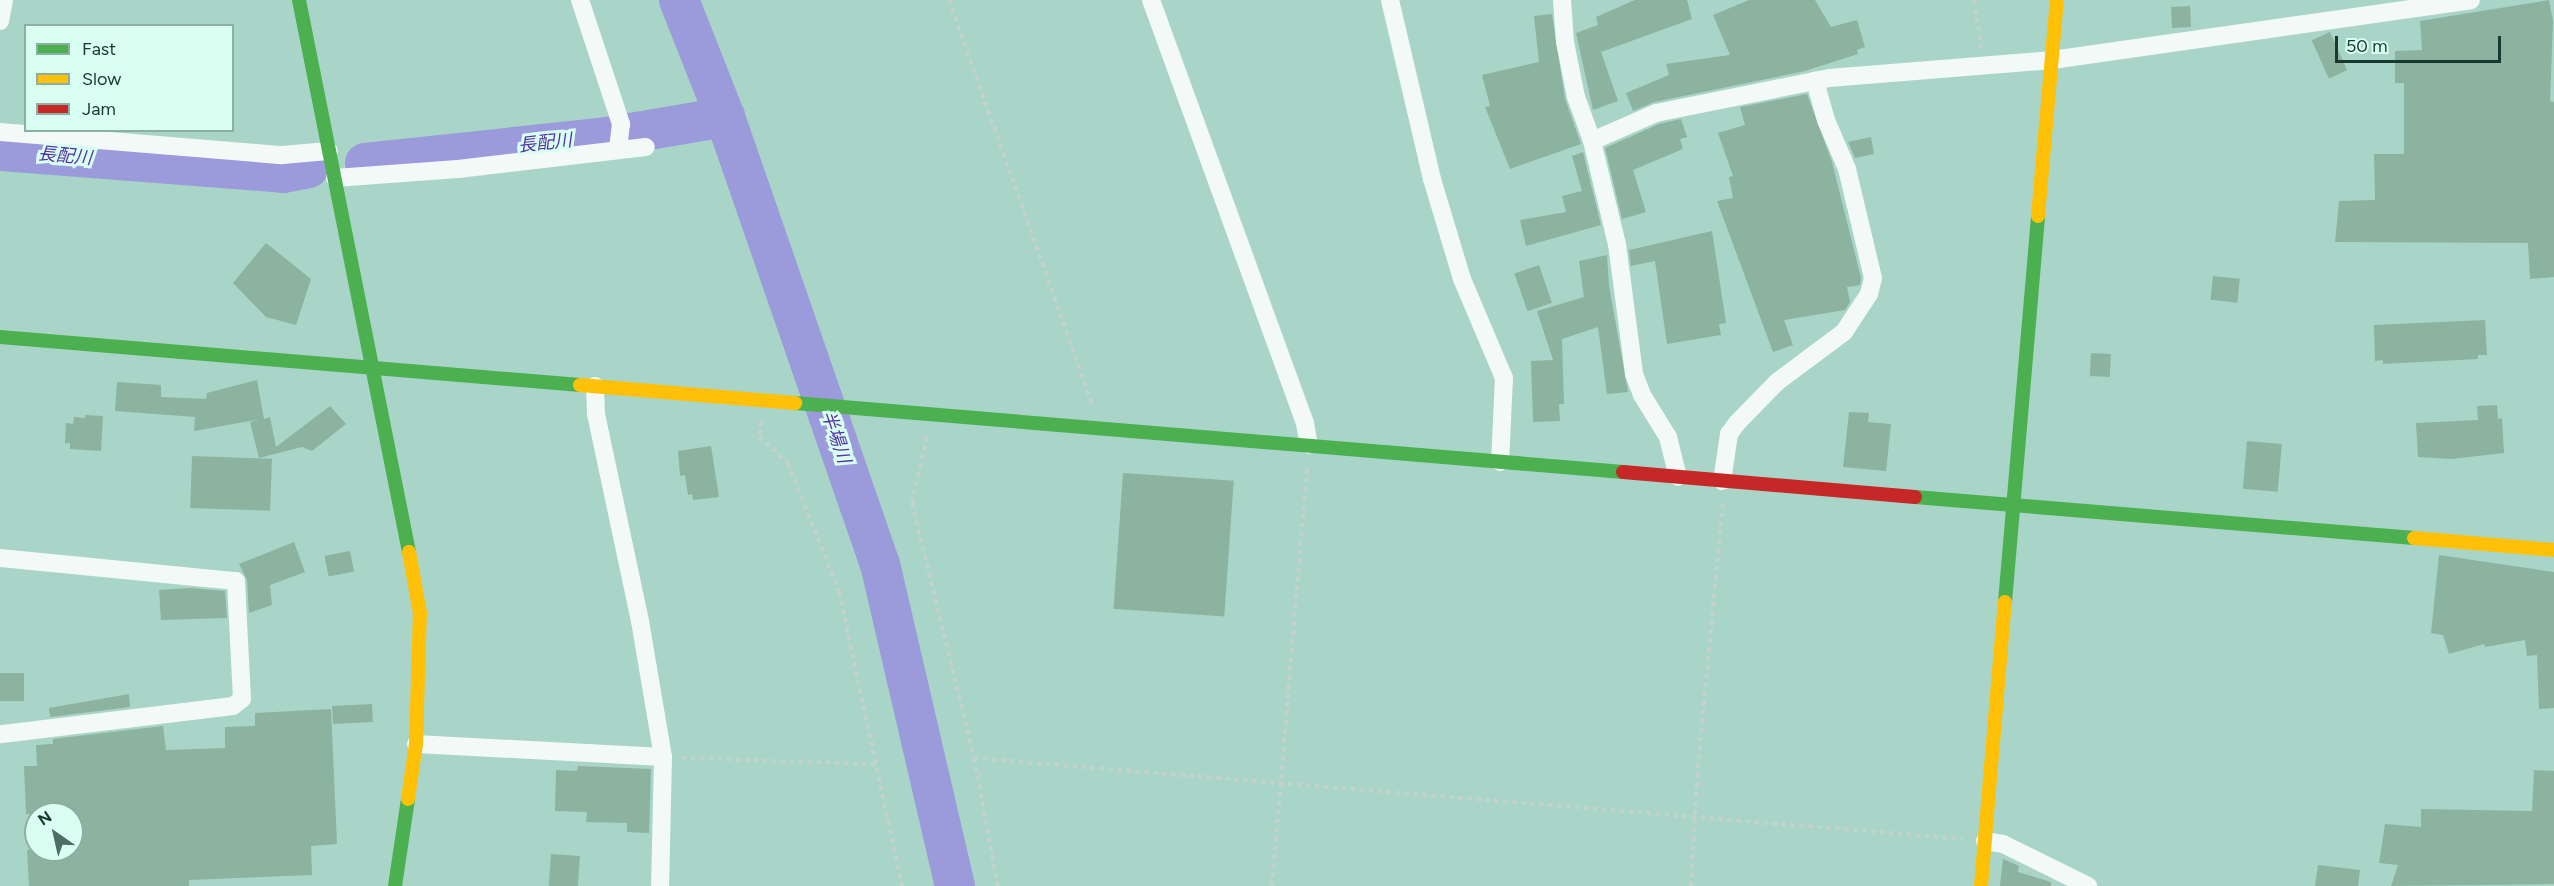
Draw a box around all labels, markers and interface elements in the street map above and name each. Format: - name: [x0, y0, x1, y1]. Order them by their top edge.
- legend: [24, 24, 234, 132]
- scale bar: [2338, 24, 2504, 62]
- text: 50 m: [2346, 35, 2388, 57]
- text: Fast: [82, 38, 116, 60]
- text: Slow: [82, 68, 121, 90]
- text: Jam: [82, 98, 116, 120]
- water label: 長配川: [517, 129, 573, 157]
- water label: 長配川: [37, 143, 93, 169]
- water label: 半場川: [817, 408, 855, 466]
- north arrow: [24, 802, 84, 862]
- text: N: [34, 807, 55, 830]

